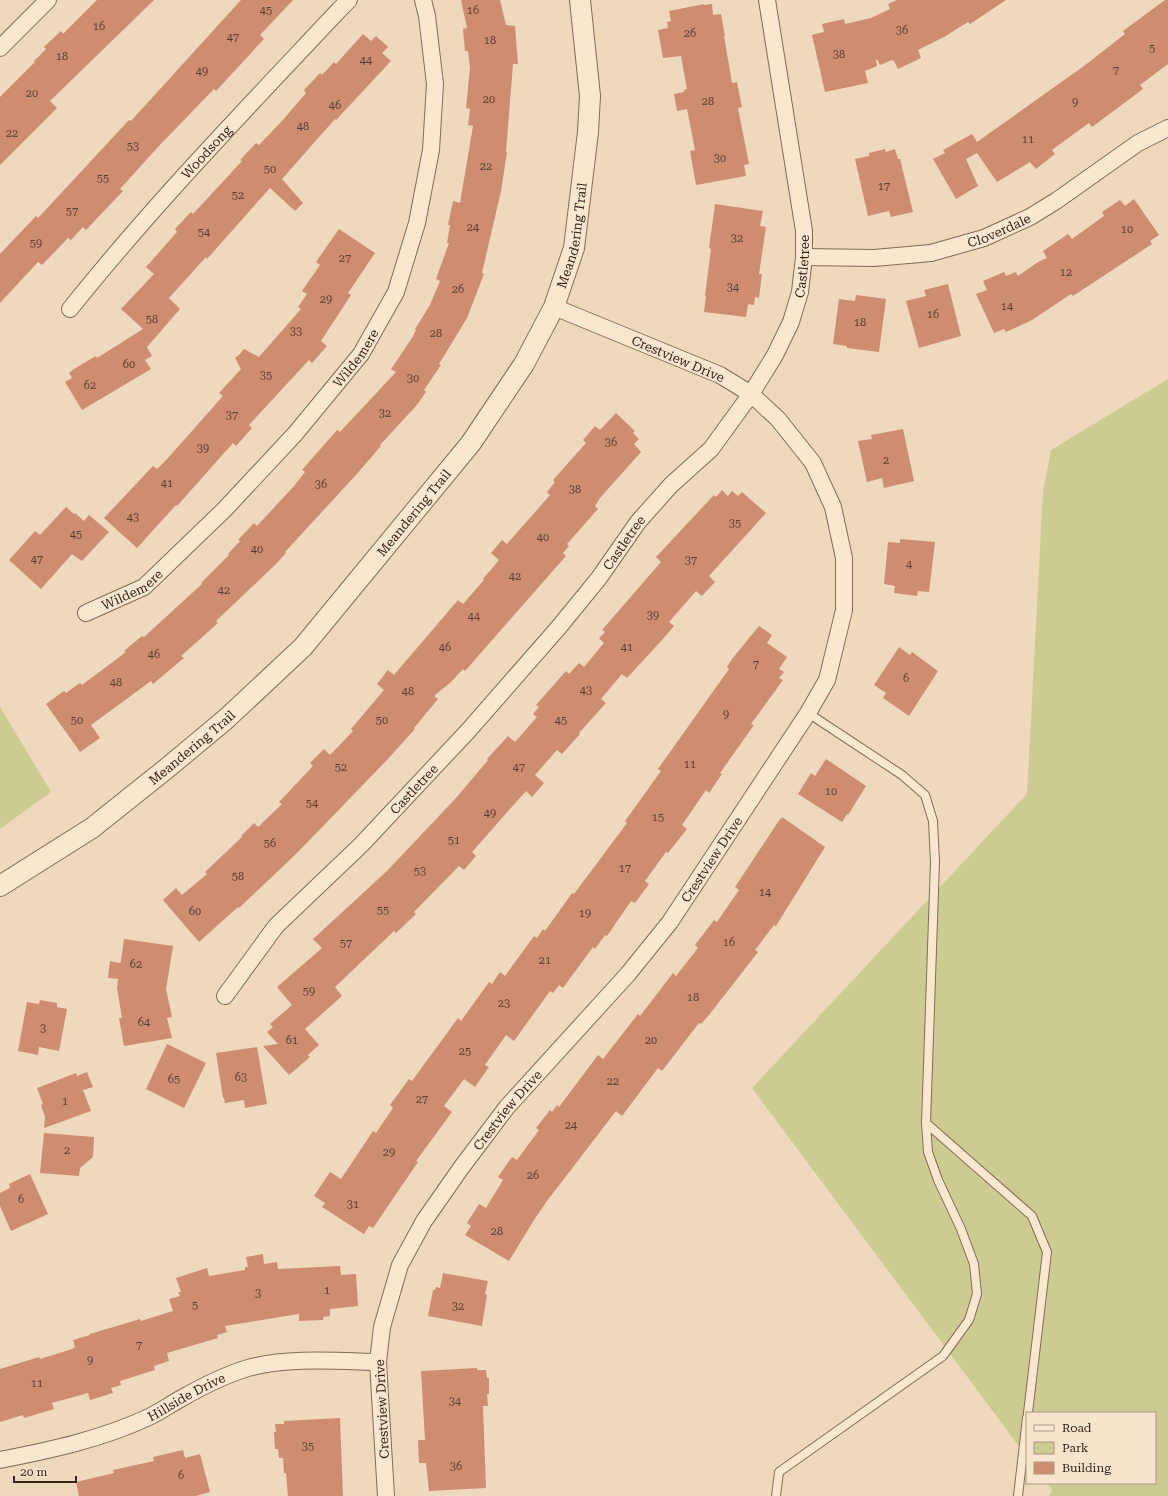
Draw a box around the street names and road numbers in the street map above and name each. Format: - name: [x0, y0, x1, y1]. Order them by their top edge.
- street label: Woodsong: [178, 122, 235, 182]
- street label: Meandering Trail: [553, 182, 589, 290]
- street label: Cloverdale: [966, 210, 1033, 250]
- street label: Castletree: [791, 235, 812, 300]
- street label: Wildemere: [329, 326, 381, 390]
- street label: Crestview Drive: [629, 333, 727, 385]
- street label: Meandering Trail: [374, 466, 454, 559]
- street label: Castletree: [600, 512, 648, 573]
- street label: Wildemere: [99, 566, 165, 613]
- street label: Meandering Trail: [145, 707, 238, 788]
- street label: Castletree: [387, 761, 441, 817]
- street label: Crestview Drive: [678, 814, 745, 905]
- street label: Crestview Drive: [470, 1067, 545, 1153]
- street label: Crestview Drive: [372, 1359, 392, 1459]
- street label: Hillside Drive: [145, 1370, 227, 1424]

